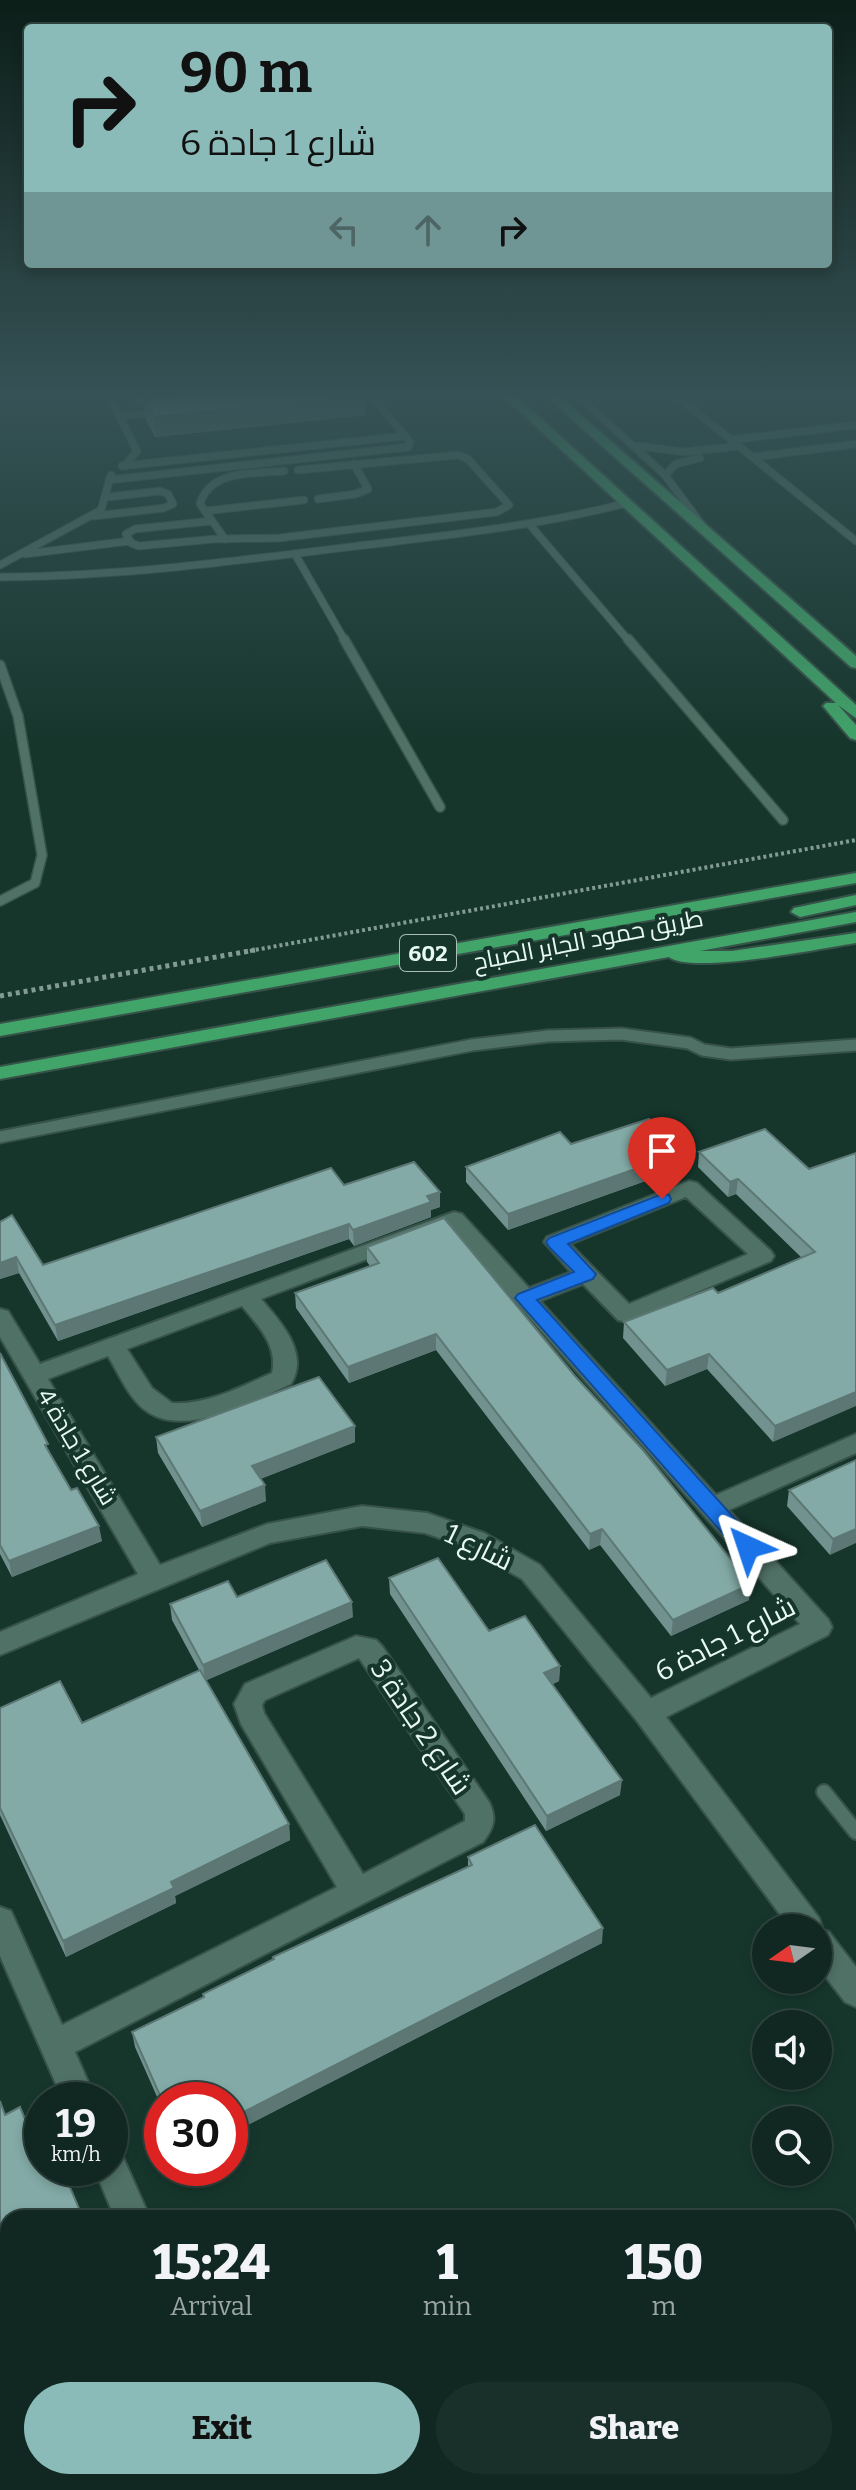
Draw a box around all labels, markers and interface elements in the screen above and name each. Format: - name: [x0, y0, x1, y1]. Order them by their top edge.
- text: 90 m: [180, 40, 312, 107]
- icon: right: [48, 56, 152, 160]
- text: شارع 1 جادة 6: [180, 121, 376, 165]
- icon: left: [322, 208, 366, 252]
- icon: ahead: [406, 208, 450, 252]
- icon: right: [490, 208, 534, 252]
- street label: طريق حمود الجابر الصباح: [470, 904, 706, 978]
- road number: 602: [400, 935, 456, 971]
- pin: [628, 1117, 696, 1199]
- icon: arrive: [640, 1129, 684, 1173]
- street label: شارع 1 جادة 4: [30, 1384, 123, 1511]
- position arrow: [706, 1505, 790, 1589]
- street label: شارع 1: [439, 1517, 518, 1579]
- street label: شارع 1 جادة 6: [650, 1590, 801, 1690]
- street label: شارع 2 جادة 3: [362, 1653, 478, 1802]
- north arrow: [752, 1914, 832, 1994]
- map controls: [752, 1914, 832, 2186]
- button: sound: [752, 2010, 832, 2090]
- speed limit sign: 30: [144, 2082, 248, 2186]
- text: 19: [56, 2100, 96, 2148]
- button: search: [752, 2106, 832, 2186]
- text: km/h: [51, 2142, 101, 2166]
- text: 15:24: [153, 2234, 270, 2292]
- text: 1: [437, 2234, 458, 2292]
- text: 150: [625, 2234, 703, 2292]
- text: Arrival: [170, 2291, 253, 2322]
- text: min: [423, 2291, 472, 2322]
- text: m: [651, 2291, 676, 2322]
- button: Exit: [24, 2382, 420, 2474]
- button: Share: [436, 2382, 832, 2474]

